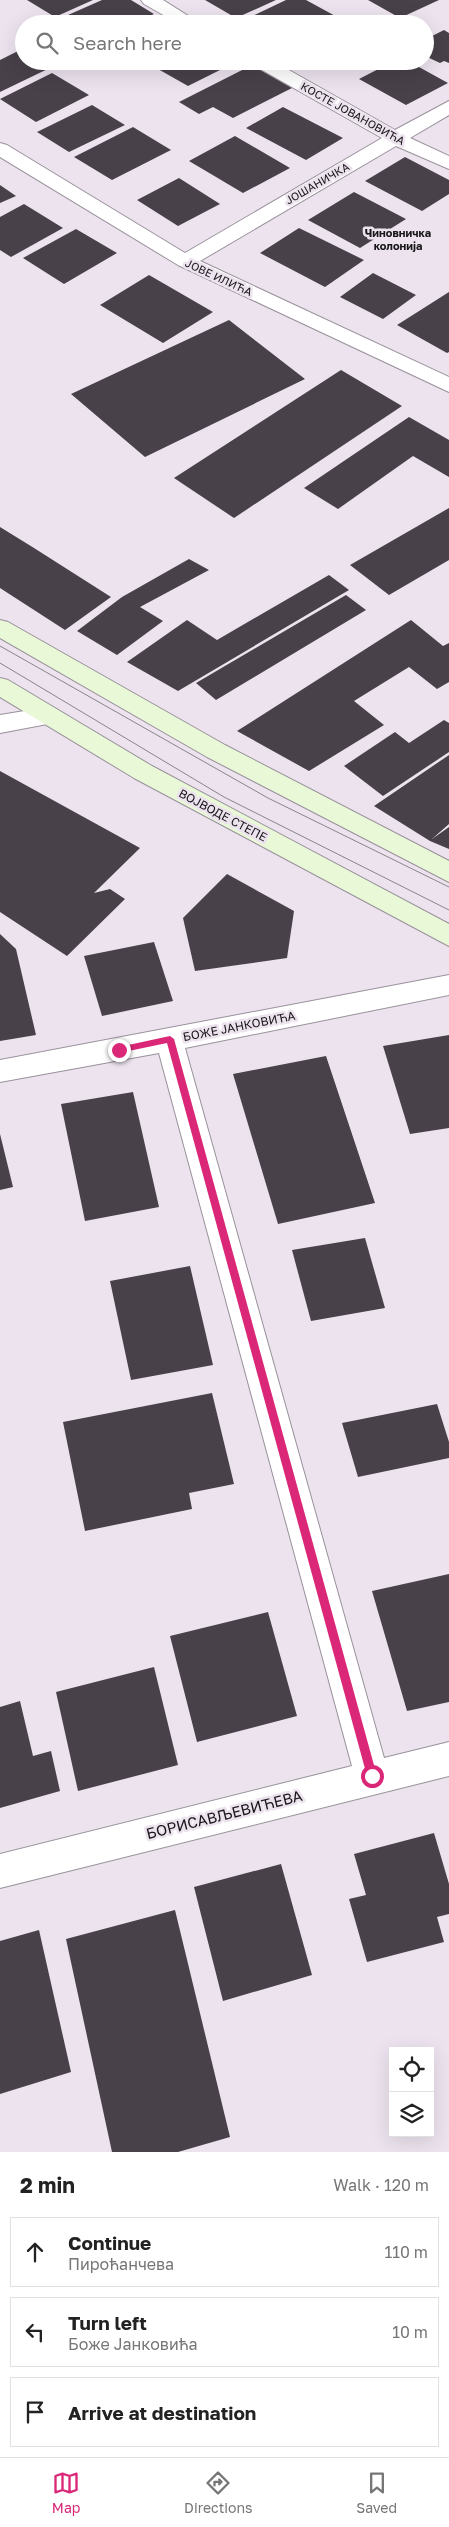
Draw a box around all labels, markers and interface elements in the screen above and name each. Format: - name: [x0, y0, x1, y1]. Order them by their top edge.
- search box: [15, 15, 434, 70]
- icon: search: [33, 29, 61, 57]
- text: Search here: [73, 31, 182, 54]
- street label: КОСТЕ ЈОВАНОВИЋА: [299, 79, 408, 147]
- street label: ЈОШАНИЧКА: [283, 159, 352, 207]
- district label: Чиновничка колонија: [365, 226, 431, 252]
- street label: ЈОВЕ ИЛИЋА: [184, 256, 255, 298]
- street label: ВОЈВОДЕ СТЕПЕ: [176, 785, 270, 845]
- street label: БОЖЕ ЈАНКОВИЋА: [182, 1008, 296, 1044]
- route end: [108, 1039, 131, 1062]
- route start: [361, 1765, 384, 1788]
- street label: БОРИСАВЉЕВИЋЕВА: [144, 1786, 304, 1842]
- map controls: [389, 2047, 434, 2137]
- button: locate: [389, 2047, 434, 2092]
- button: layers: [389, 2092, 434, 2137]
- text: 2 min: [20, 2172, 75, 2198]
- text: Walk · 120 m: [333, 2175, 429, 2195]
- text: Continue: [68, 2231, 151, 2254]
- icon: ahead: [21, 2238, 49, 2266]
- text: 110 m: [384, 2242, 428, 2262]
- text: Пироћанчева: [68, 2254, 174, 2274]
- text: Turn left: [68, 2311, 147, 2334]
- icon: left: [21, 2318, 49, 2346]
- text: 10 m: [392, 2322, 428, 2342]
- text: Боже Јанковића: [68, 2334, 198, 2354]
- icon: arrive: [21, 2398, 49, 2426]
- text: Arrive at destination: [68, 2401, 256, 2424]
- tab: Map: [52, 2469, 80, 2516]
- tab: Directions: [184, 2469, 253, 2516]
- tab: Saved: [356, 2469, 397, 2516]

